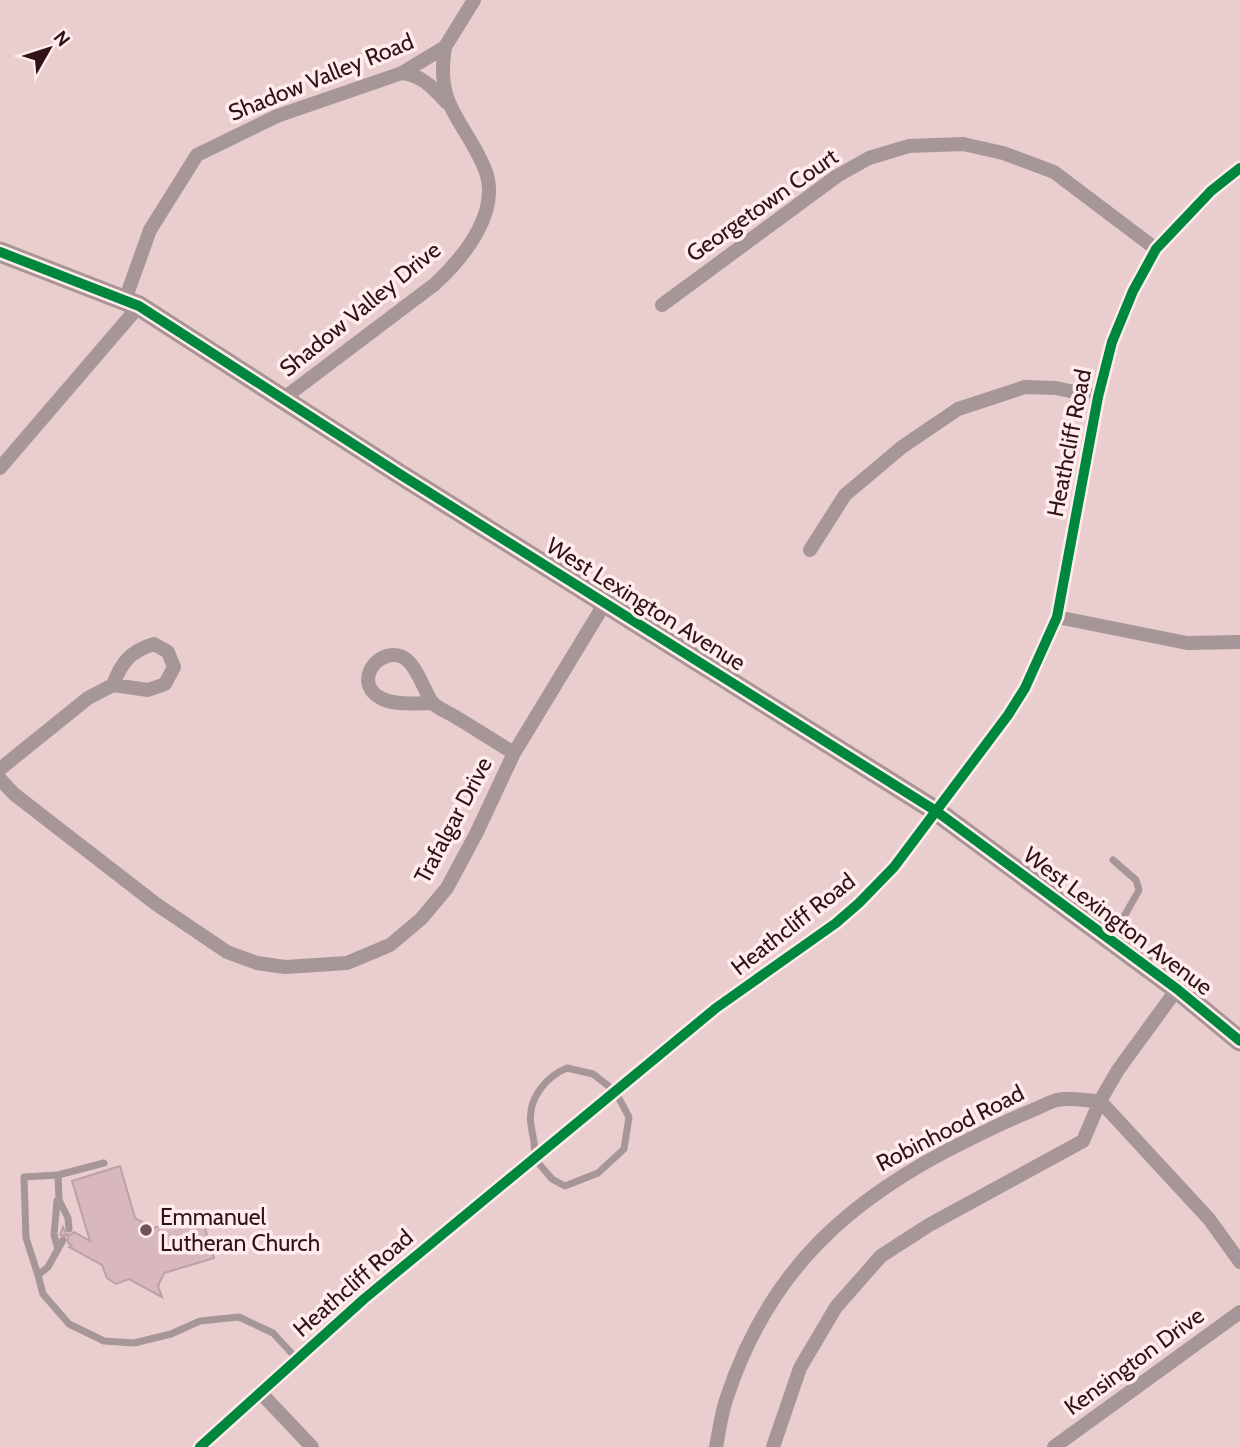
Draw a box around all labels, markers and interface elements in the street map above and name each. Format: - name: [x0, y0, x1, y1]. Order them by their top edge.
- north arrow: [14, 14, 84, 84]
- text: N: [49, 26, 75, 51]
- street label: Shadow Valley Road: [224, 27, 418, 127]
- street label: Georgetown Court: [681, 142, 843, 268]
- street label: Shadow Valley Drive: [274, 235, 446, 382]
- street label: Heathcliff Road: [1041, 367, 1097, 519]
- street label: West Lexington Avenue: [541, 531, 751, 677]
- street label: Trafalgar Drive: [408, 752, 498, 888]
- street label: West Lexington Avenue: [1018, 841, 1218, 1001]
- street label: Heathcliff Road: [725, 867, 861, 981]
- street label: Robinhood Road: [871, 1079, 1029, 1177]
- place label: Emmanuel Lutheran Church: [160, 1203, 320, 1257]
- marker: Emmanuel Lutheran Church: [138, 1222, 154, 1238]
- street label: Heathcliff Road: [287, 1223, 419, 1343]
- street label: Kensington Drive: [1059, 1301, 1209, 1421]

